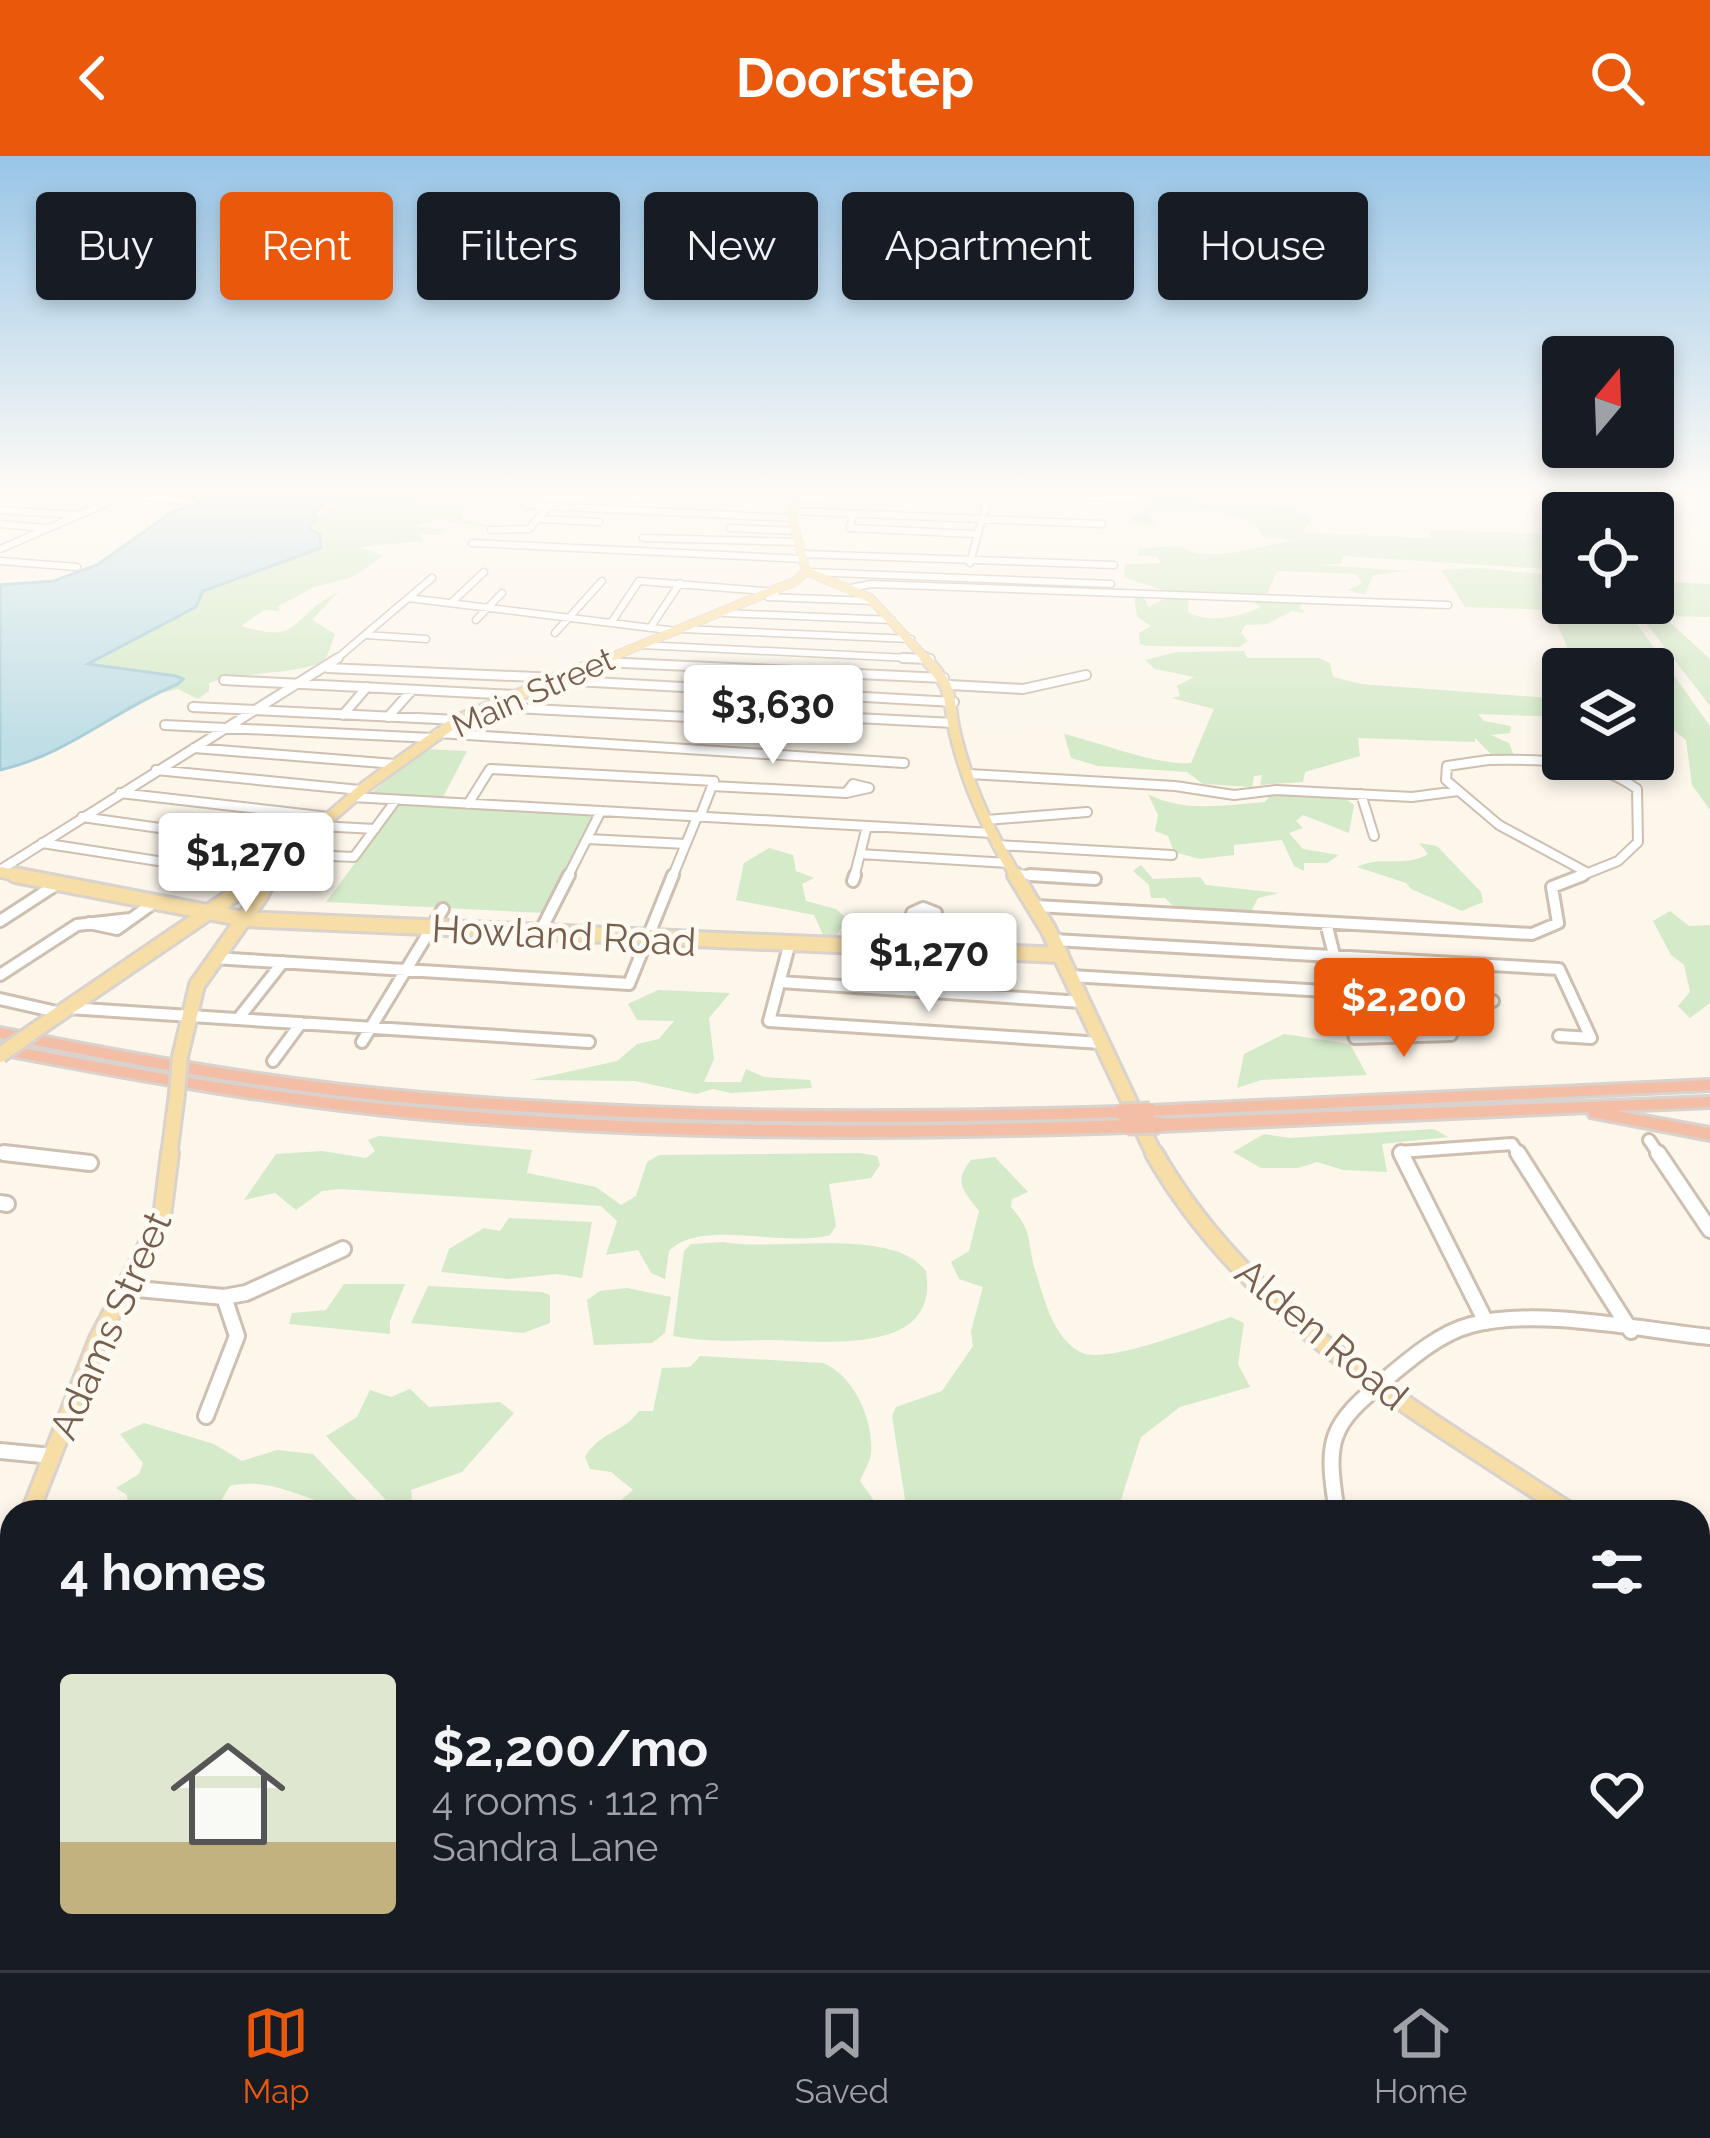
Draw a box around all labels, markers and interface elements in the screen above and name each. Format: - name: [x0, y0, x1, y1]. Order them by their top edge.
- icon: back: [60, 45, 126, 111]
- icon: search: [1584, 45, 1650, 111]
- text: Doorstep: [736, 46, 974, 110]
- chip: Buy: [36, 192, 196, 300]
- chip: Rent: [220, 192, 393, 300]
- chip: Filters: [417, 192, 620, 300]
- chip: New: [644, 192, 818, 300]
- chip: Apartment: [842, 192, 1134, 300]
- chip: House: [1158, 192, 1368, 300]
- north arrow: [1542, 336, 1674, 468]
- map controls: [1542, 336, 1674, 780]
- button: locate: [1542, 492, 1674, 624]
- street label: Main Street: [446, 639, 620, 745]
- button: layers: [1542, 648, 1674, 780]
- pin: $3,630: [675, 665, 871, 767]
- text: $3,630: [711, 681, 835, 727]
- pin: $1,270: [148, 813, 344, 915]
- text: $1,270: [186, 829, 306, 875]
- street label: Howland Road: [430, 905, 698, 965]
- pin: $1,270: [831, 913, 1027, 1015]
- text: $1,270: [869, 929, 989, 975]
- pin: $2,200: [1306, 958, 1502, 1060]
- text: $2,200: [1341, 974, 1467, 1020]
- street label: Adams Street: [39, 1204, 181, 1446]
- street label: Alden Road: [1227, 1249, 1417, 1419]
- icon: filters: [1584, 1539, 1650, 1605]
- text: 4 homes: [60, 1542, 266, 1602]
- text: $2,200/mo: [432, 1718, 708, 1778]
- icon: home: [156, 1722, 300, 1866]
- icon: heart: [1584, 1761, 1650, 1827]
- text: 4 rooms · 112 m²: [432, 1778, 719, 1824]
- text: Sandra Lane: [432, 1824, 658, 1870]
- tab: Map: [243, 2000, 310, 2111]
- tab: Saved: [795, 2000, 889, 2111]
- tab: Home: [1374, 2000, 1467, 2111]

